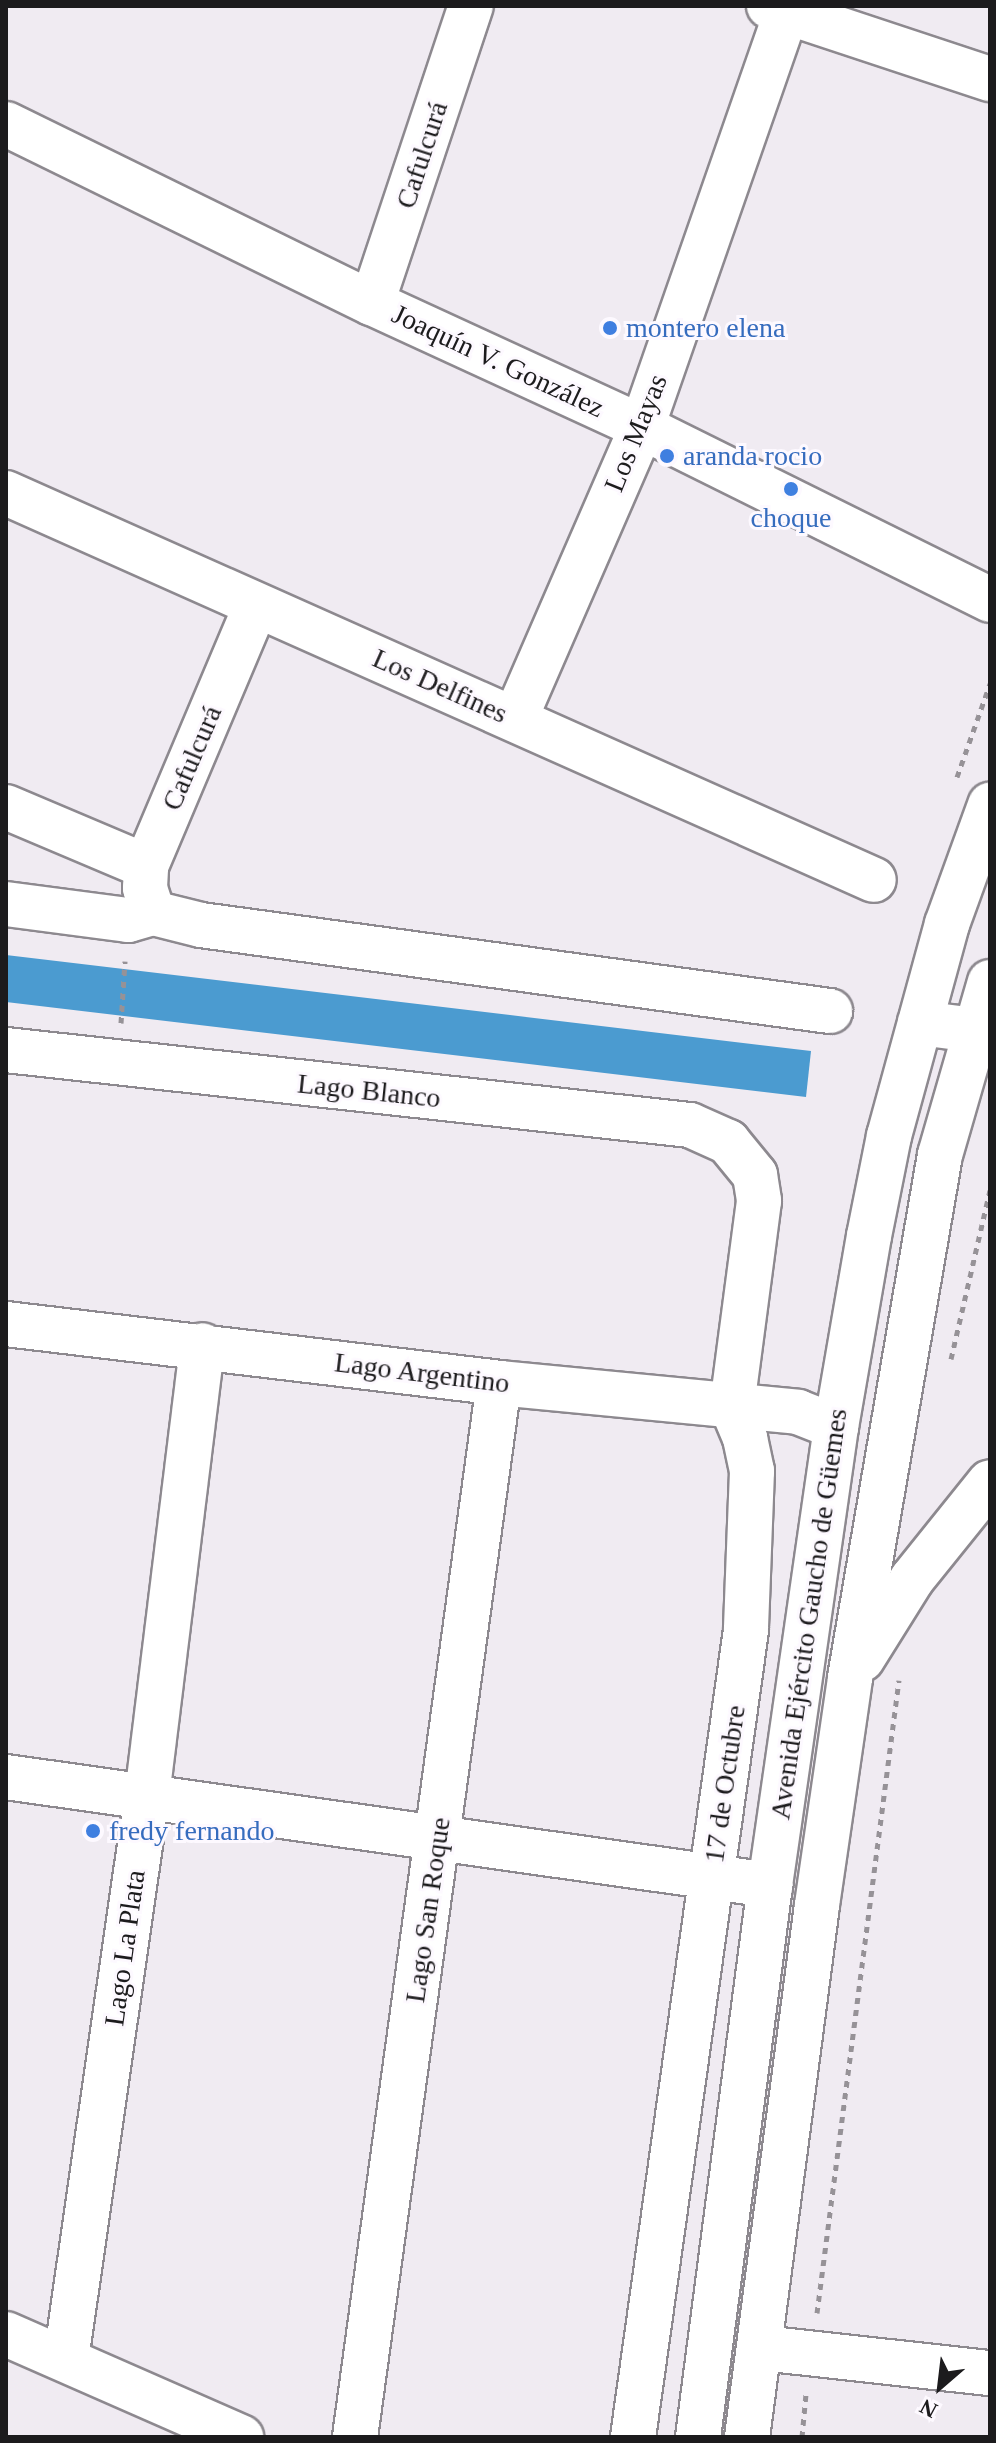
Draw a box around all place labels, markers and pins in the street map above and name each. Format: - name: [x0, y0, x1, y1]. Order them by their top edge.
- place label: montero elena: [626, 311, 785, 345]
- marker: montero elena: [601, 319, 619, 337]
- place label: aranda rocio: [683, 439, 822, 473]
- marker: aranda rocio: [658, 447, 676, 465]
- marker: choque: [782, 480, 800, 498]
- place label: choque: [751, 501, 831, 535]
- place label: fredy fernando: [109, 1814, 275, 1848]
- marker: fredy fernando: [84, 1822, 102, 1840]

